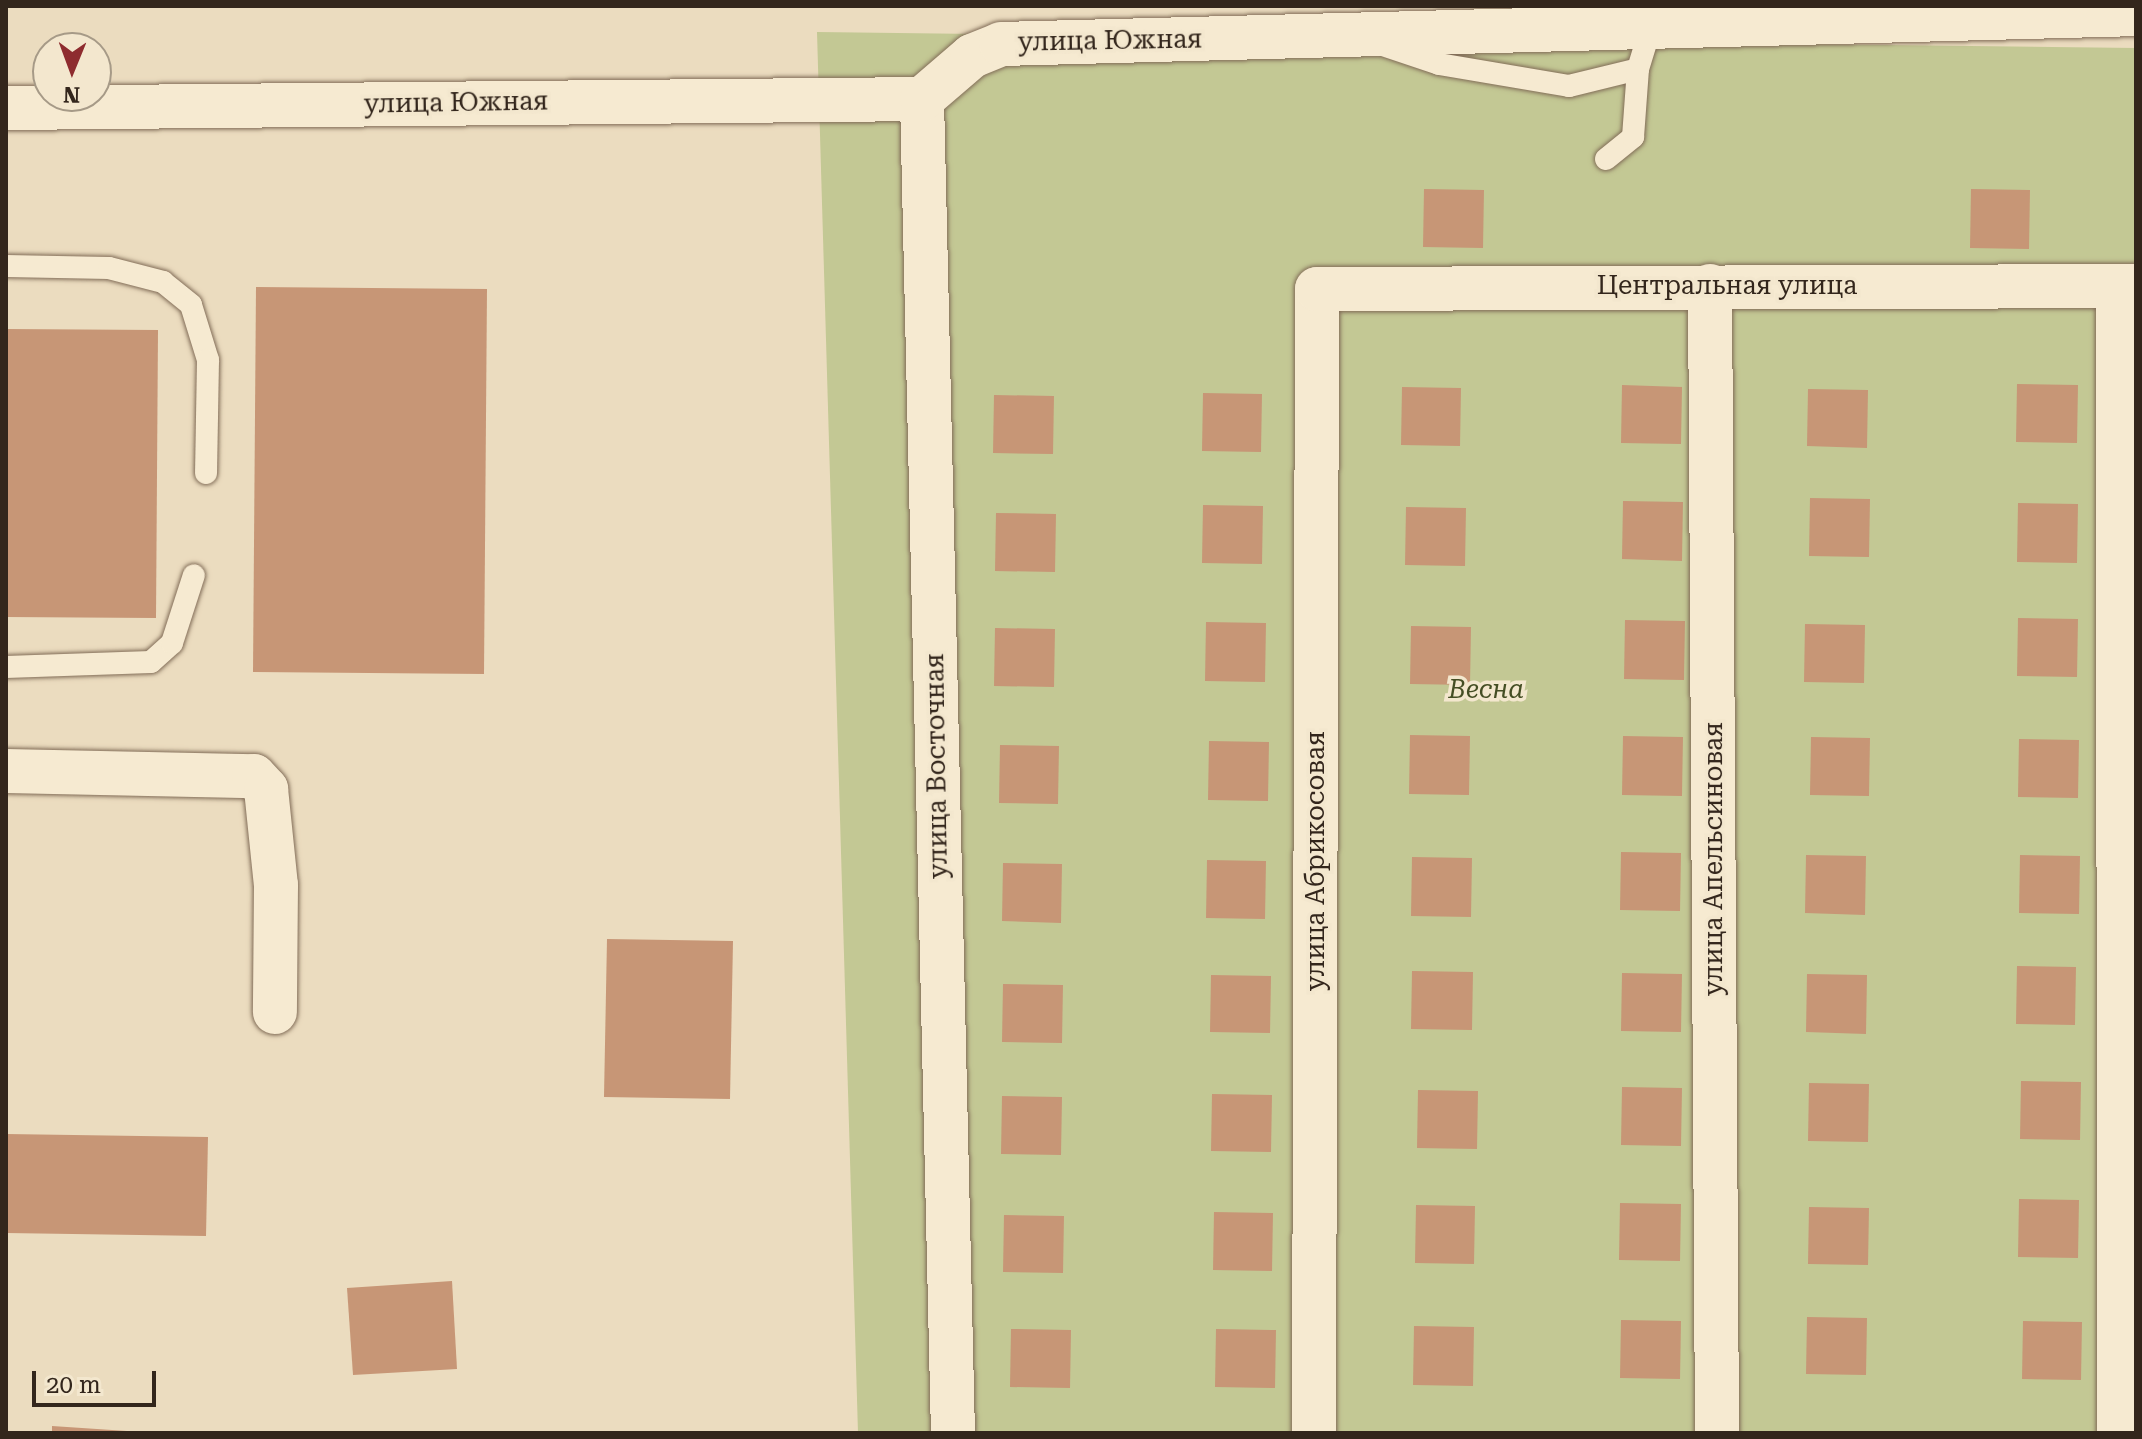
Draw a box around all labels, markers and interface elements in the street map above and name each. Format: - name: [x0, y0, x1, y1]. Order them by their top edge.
- street label: улица Южная: [1018, 24, 1202, 58]
- north arrow: [32, 32, 112, 112]
- text: N: [63, 82, 80, 107]
- street label: улица Южная: [364, 86, 548, 120]
- street label: Центральная улица: [1597, 270, 1857, 302]
- street label: улица Восточная: [919, 653, 955, 879]
- park label: Весна: [1448, 674, 1524, 706]
- street label: улица Апельсиновая: [1698, 722, 1730, 996]
- street label: улица Абрикосовая: [1300, 731, 1332, 991]
- scale bar: [36, 1355, 160, 1405]
- text: 20 m: [46, 1371, 101, 1399]

